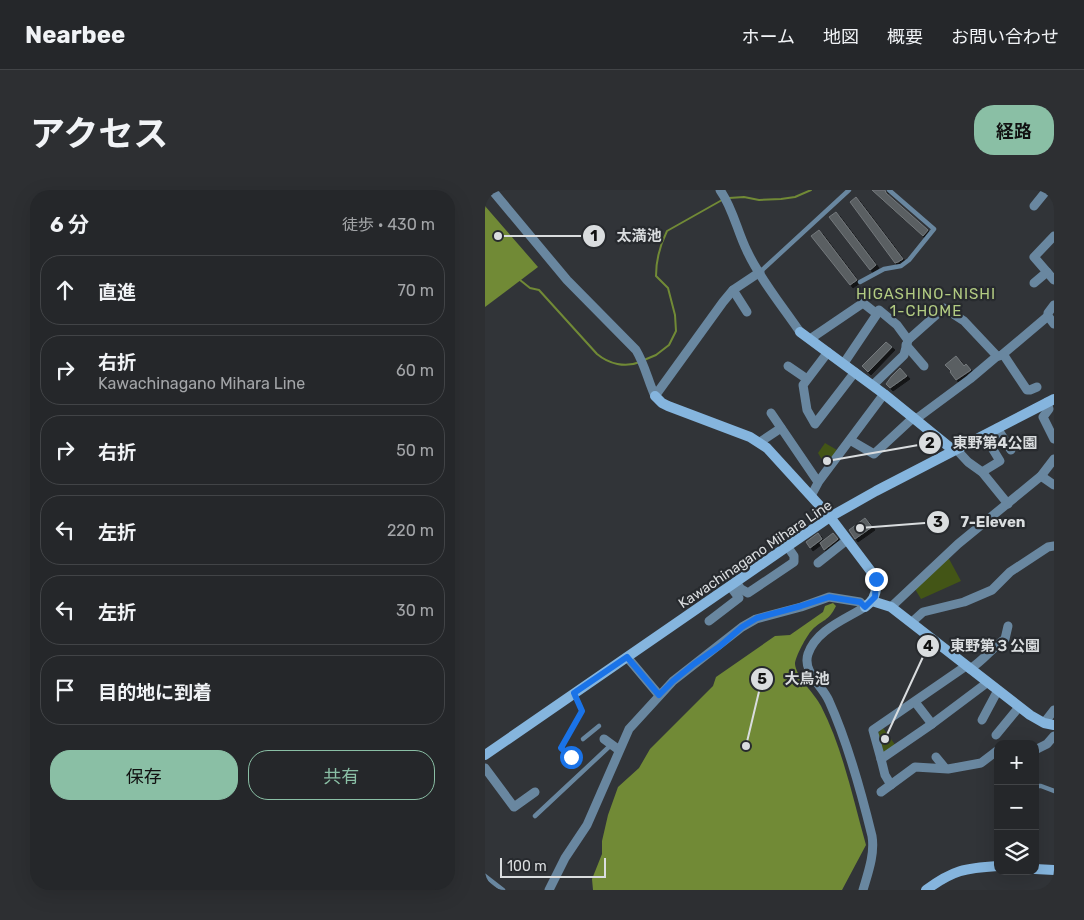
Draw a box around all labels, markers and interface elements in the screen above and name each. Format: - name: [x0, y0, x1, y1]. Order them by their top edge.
- text: Nearbee: [25, 21, 125, 49]
- text: ホーム: [742, 26, 795, 48]
- text: 地図: [823, 26, 859, 48]
- text: 概要: [887, 26, 923, 48]
- text: お問い合わせ: [951, 26, 1059, 48]
- button: 経路: [974, 105, 1054, 155]
- text: アクセス: [30, 113, 168, 155]
- text: 6 分: [50, 212, 89, 237]
- text: 徒歩 · 430 m: [342, 215, 435, 234]
- callout: 太満池: [581, 221, 671, 251]
- text: 1: [590, 227, 598, 245]
- text: 太満池: [616, 227, 662, 245]
- icon: ahead: [51, 276, 79, 304]
- text: 直進: [98, 281, 136, 304]
- text: 70 m: [397, 281, 434, 300]
- district label: HIGASHINO-NISHI 1-CHOME: [856, 285, 996, 320]
- text: 右折: [98, 351, 136, 374]
- icon: right: [51, 356, 79, 384]
- text: 60 m: [396, 361, 434, 380]
- text: Kawachinagano Mihara Line: [98, 374, 305, 393]
- callout: 東野第4公園: [918, 428, 1048, 458]
- text: 2: [925, 434, 935, 452]
- text: 東野第4公園: [952, 434, 1038, 452]
- icon: right: [51, 436, 79, 464]
- text: 右折: [98, 441, 136, 464]
- text: 50 m: [396, 441, 434, 460]
- street label: Kawachinagano Mihara Line: [675, 497, 835, 612]
- callout: 7-Eleven: [925, 507, 1035, 537]
- text: 3: [933, 513, 943, 531]
- text: 7-Eleven: [961, 513, 1025, 531]
- icon: left: [51, 516, 79, 544]
- text: 左折: [98, 521, 136, 544]
- text: 220 m: [387, 521, 434, 540]
- route end: [865, 568, 888, 591]
- icon: left: [51, 596, 79, 624]
- text: 左折: [98, 601, 136, 624]
- text: 30 m: [396, 601, 434, 620]
- callout: 東野第３公園: [915, 631, 1050, 661]
- text: 4: [923, 637, 933, 655]
- text: 東野第３公園: [950, 637, 1040, 655]
- callout: 大鳥池: [750, 664, 840, 694]
- text: 5: [757, 670, 767, 688]
- text: 大鳥池: [784, 670, 830, 688]
- icon: arrive: [51, 676, 79, 704]
- text: 目的地に到着: [98, 681, 212, 704]
- map controls: [994, 740, 1039, 875]
- button: +: [994, 740, 1039, 785]
- route start: [560, 746, 583, 769]
- button: 保存: [50, 750, 238, 800]
- button: 共有: [248, 750, 435, 800]
- button: −: [994, 785, 1039, 830]
- button: layers: [994, 830, 1039, 875]
- scale bar: [500, 855, 606, 878]
- text: 100 m: [507, 858, 547, 875]

